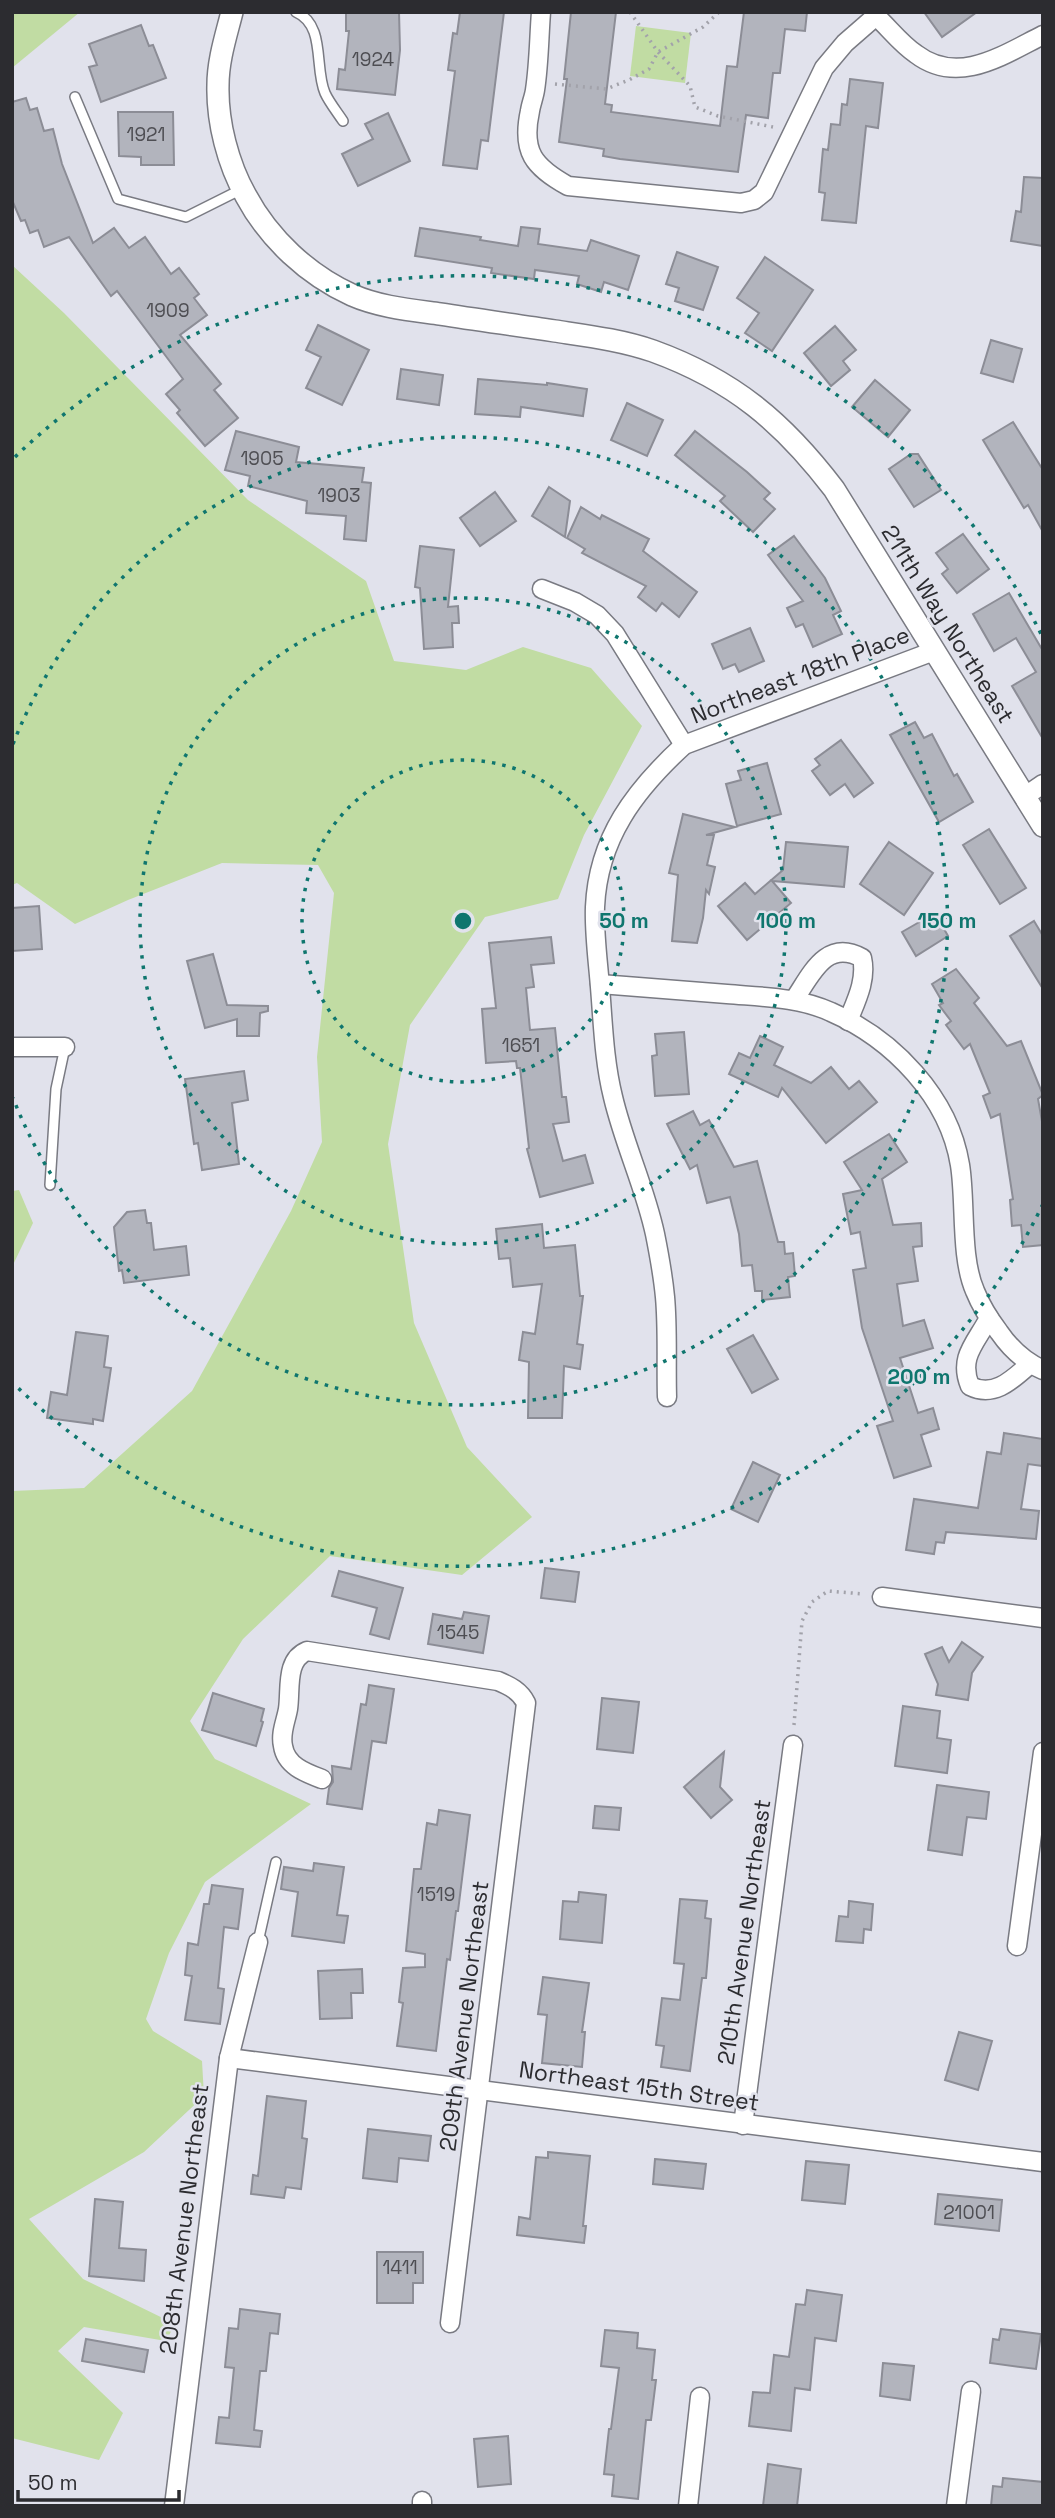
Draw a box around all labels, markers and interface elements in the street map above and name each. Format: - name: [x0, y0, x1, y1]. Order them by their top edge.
- house number: 1924: [352, 47, 394, 72]
- house number: 1921: [127, 122, 165, 147]
- house number: 1909: [146, 298, 190, 323]
- house number: 1905: [240, 446, 284, 471]
- house number: 1903: [317, 483, 361, 508]
- street label: 211th Way Northeast: [875, 519, 1021, 729]
- street label: Northeast 18th Place: [686, 619, 914, 731]
- text: 50 m: [599, 907, 649, 934]
- text: 100 m: [756, 907, 816, 934]
- text: 150 m: [918, 907, 976, 934]
- centre of rings: [451, 909, 475, 933]
- house number: 1651: [502, 1033, 540, 1058]
- text: 200 m: [888, 1363, 950, 1390]
- house number: 1545: [437, 1620, 479, 1645]
- street label: 210th Avenue Northeast: [711, 1797, 777, 2067]
- street label: 209th Avenue Northeast: [433, 1879, 495, 2153]
- house number: 1519: [417, 1882, 455, 1907]
- street label: Northeast 15th Street: [517, 2054, 761, 2118]
- street label: 208th Avenue Northeast: [153, 2082, 215, 2356]
- house number: 21001: [943, 2200, 995, 2225]
- house number: 1411: [382, 2255, 418, 2280]
- scale bar: [18, 2458, 178, 2502]
- text: 50 m: [28, 2469, 78, 2496]

